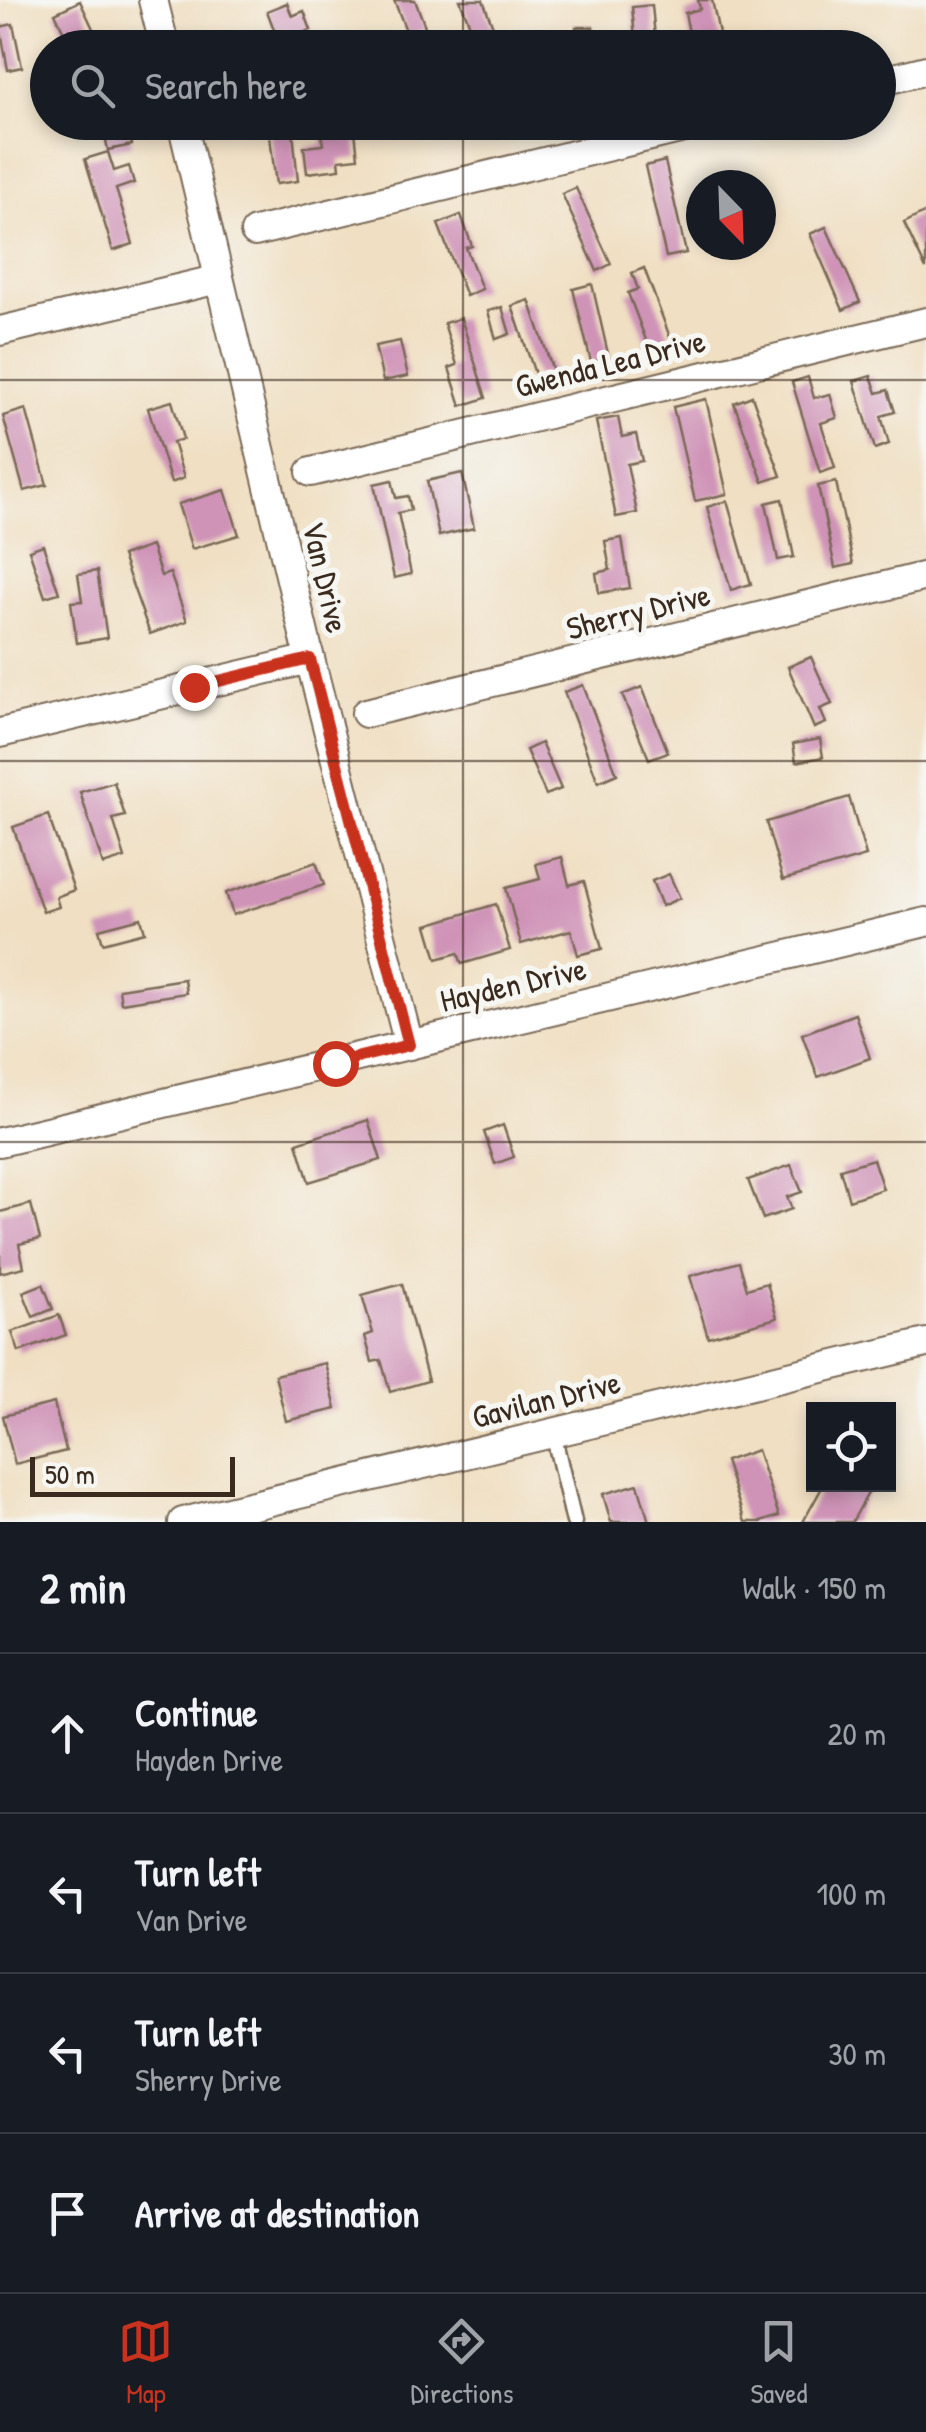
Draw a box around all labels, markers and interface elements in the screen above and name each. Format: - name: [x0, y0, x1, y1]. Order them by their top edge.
- search box: [30, 30, 896, 140]
- icon: search: [65, 58, 120, 113]
- text: Search here: [145, 59, 307, 111]
- north arrow: [686, 170, 776, 260]
- street label: Gwenda Lea Drive: [510, 319, 710, 407]
- street label: Van Drive: [292, 517, 360, 637]
- street label: Sherry Drive: [562, 572, 715, 650]
- route end: [172, 665, 218, 711]
- street label: Hayden Drive: [436, 946, 590, 1022]
- route start: [313, 1041, 359, 1087]
- street label: Gavilan Drive: [468, 1360, 625, 1438]
- map controls: [806, 1402, 896, 1492]
- button: locate: [806, 1402, 896, 1492]
- scale bar: [30, 1452, 235, 1496]
- text: 50 m: [45, 1455, 95, 1493]
- text: 2 min: [40, 1559, 126, 1616]
- text: Walk · 150 m: [742, 1566, 886, 1609]
- text: Continue: [135, 1686, 257, 1738]
- icon: ahead: [40, 1706, 95, 1761]
- text: 20 m: [828, 1712, 886, 1755]
- text: Hayden Drive: [135, 1738, 283, 1781]
- text: Turn left: [135, 1846, 260, 1898]
- icon: left: [40, 1866, 95, 1921]
- text: 100 m: [817, 1872, 886, 1915]
- text: Van Drive: [135, 1898, 248, 1941]
- text: Turn left: [135, 2006, 260, 2058]
- icon: left: [40, 2026, 95, 2081]
- text: 30 m: [828, 2032, 886, 2075]
- text: Sherry Drive: [135, 2058, 282, 2101]
- icon: arrive: [40, 2186, 95, 2241]
- text: Arrive at destination: [135, 2187, 419, 2239]
- tab: Map: [118, 2314, 173, 2412]
- tab: Directions: [410, 2314, 513, 2412]
- tab: Saved: [750, 2314, 808, 2412]

